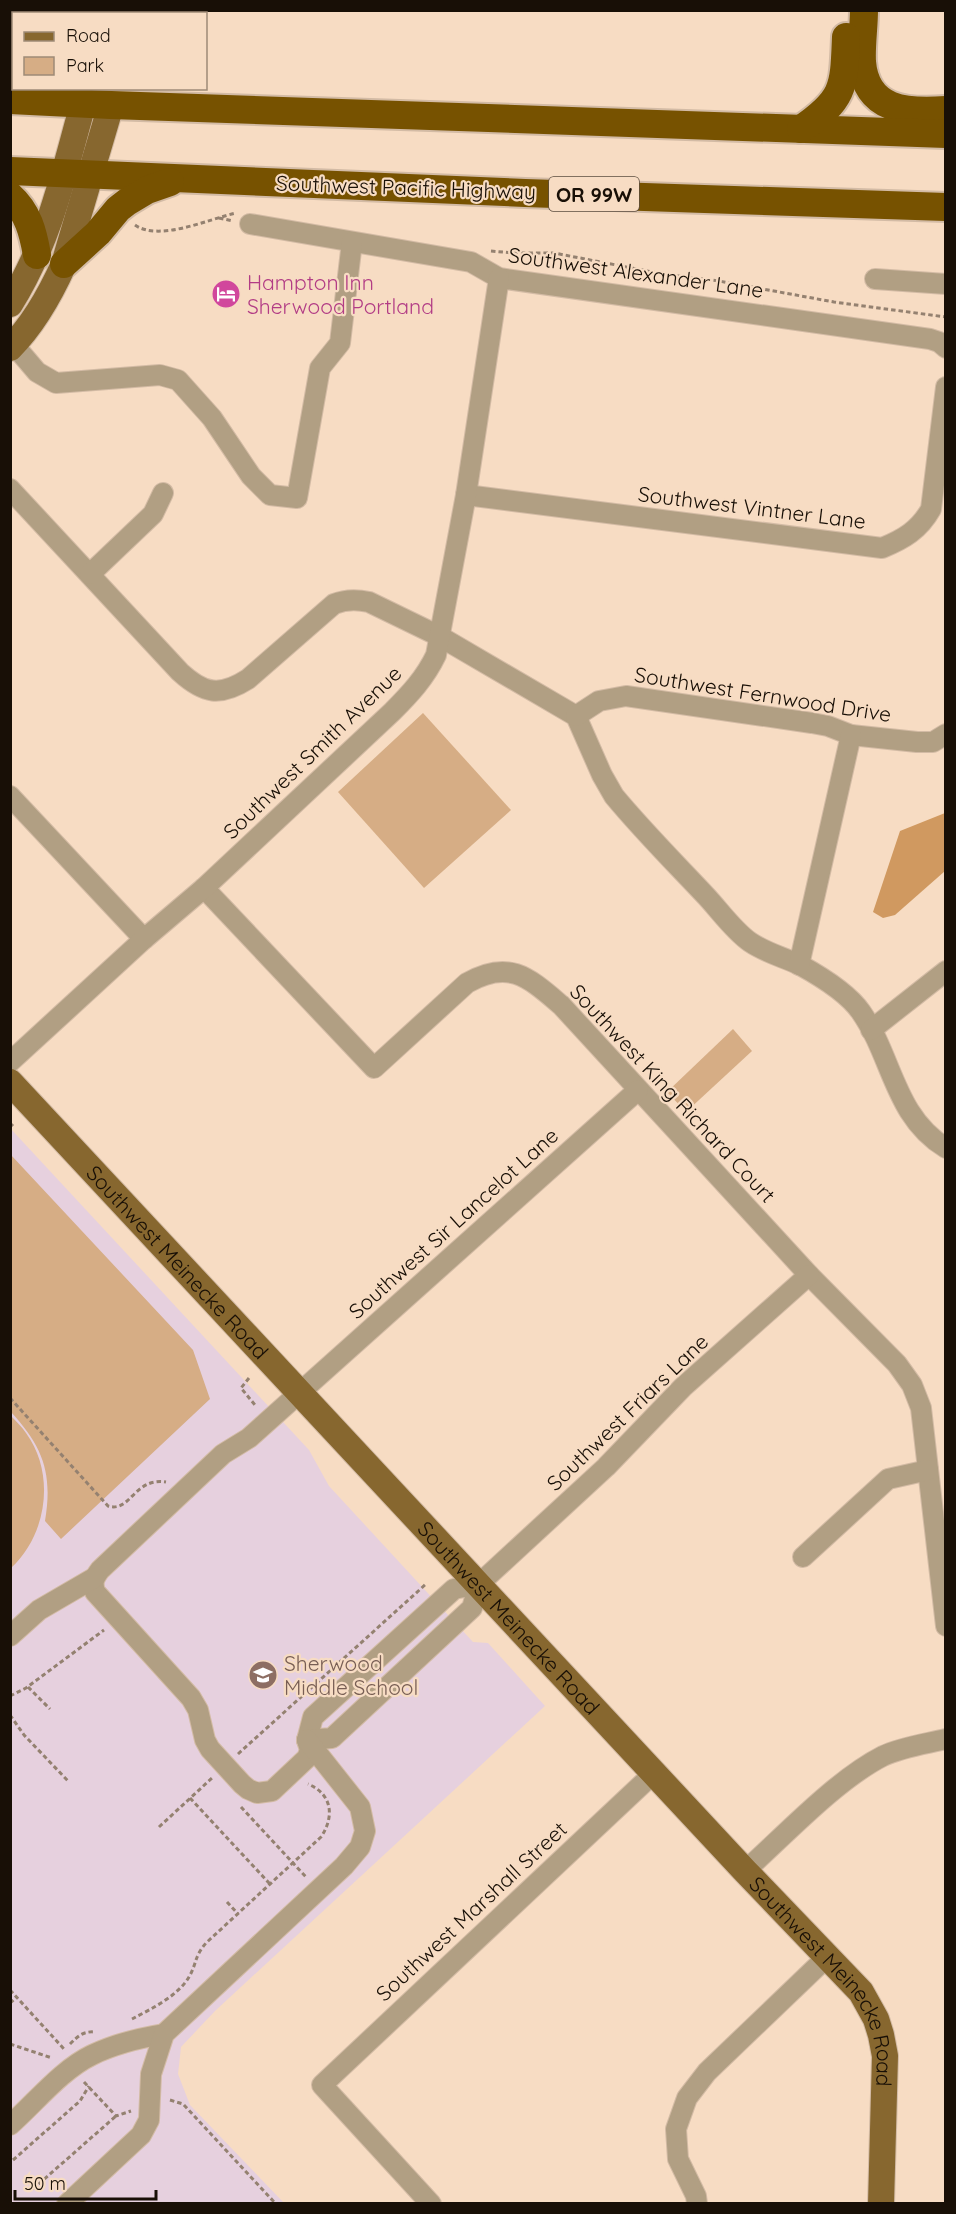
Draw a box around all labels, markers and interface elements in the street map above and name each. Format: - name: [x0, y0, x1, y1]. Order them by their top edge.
- legend: [12, 12, 207, 90]
- text: Road: [66, 24, 111, 47]
- text: Park: [66, 54, 104, 77]
- street label: Southwest Pacific Highway: [276, 169, 536, 205]
- road number: OR 99W: [549, 177, 639, 211]
- street label: Southwest Alexander Lane: [507, 241, 765, 303]
- place label: Hampton Inn Sherwood Portland: [247, 269, 434, 319]
- hotel icon: Hampton Inn Sherwood Portland: [210, 278, 242, 310]
- street label: Southwest Vintner Lane: [637, 480, 867, 534]
- street label: Southwest Smith Avenue: [217, 660, 407, 844]
- street label: Southwest Fernwood Drive: [633, 661, 893, 727]
- street label: Southwest King Richard Court: [565, 978, 781, 1208]
- street label: Southwest Sir Lancelot Lane: [343, 1122, 563, 1324]
- street label: Southwest Meinecke Road: [81, 1160, 274, 1364]
- street label: Southwest Friars Lane: [541, 1328, 713, 1496]
- street label: Southwest Meinecke Road: [413, 1515, 605, 1720]
- place label: Sherwood Middle School: [284, 1650, 418, 1700]
- school or university icon: Sherwood Middle School: [247, 1659, 279, 1691]
- street label: Southwest Marshall Street: [370, 1816, 572, 2006]
- street label: Southwest Meinecke Road: [744, 1871, 899, 2087]
- scale bar: [15, 2163, 156, 2201]
- text: 50 m: [24, 2172, 66, 2195]

